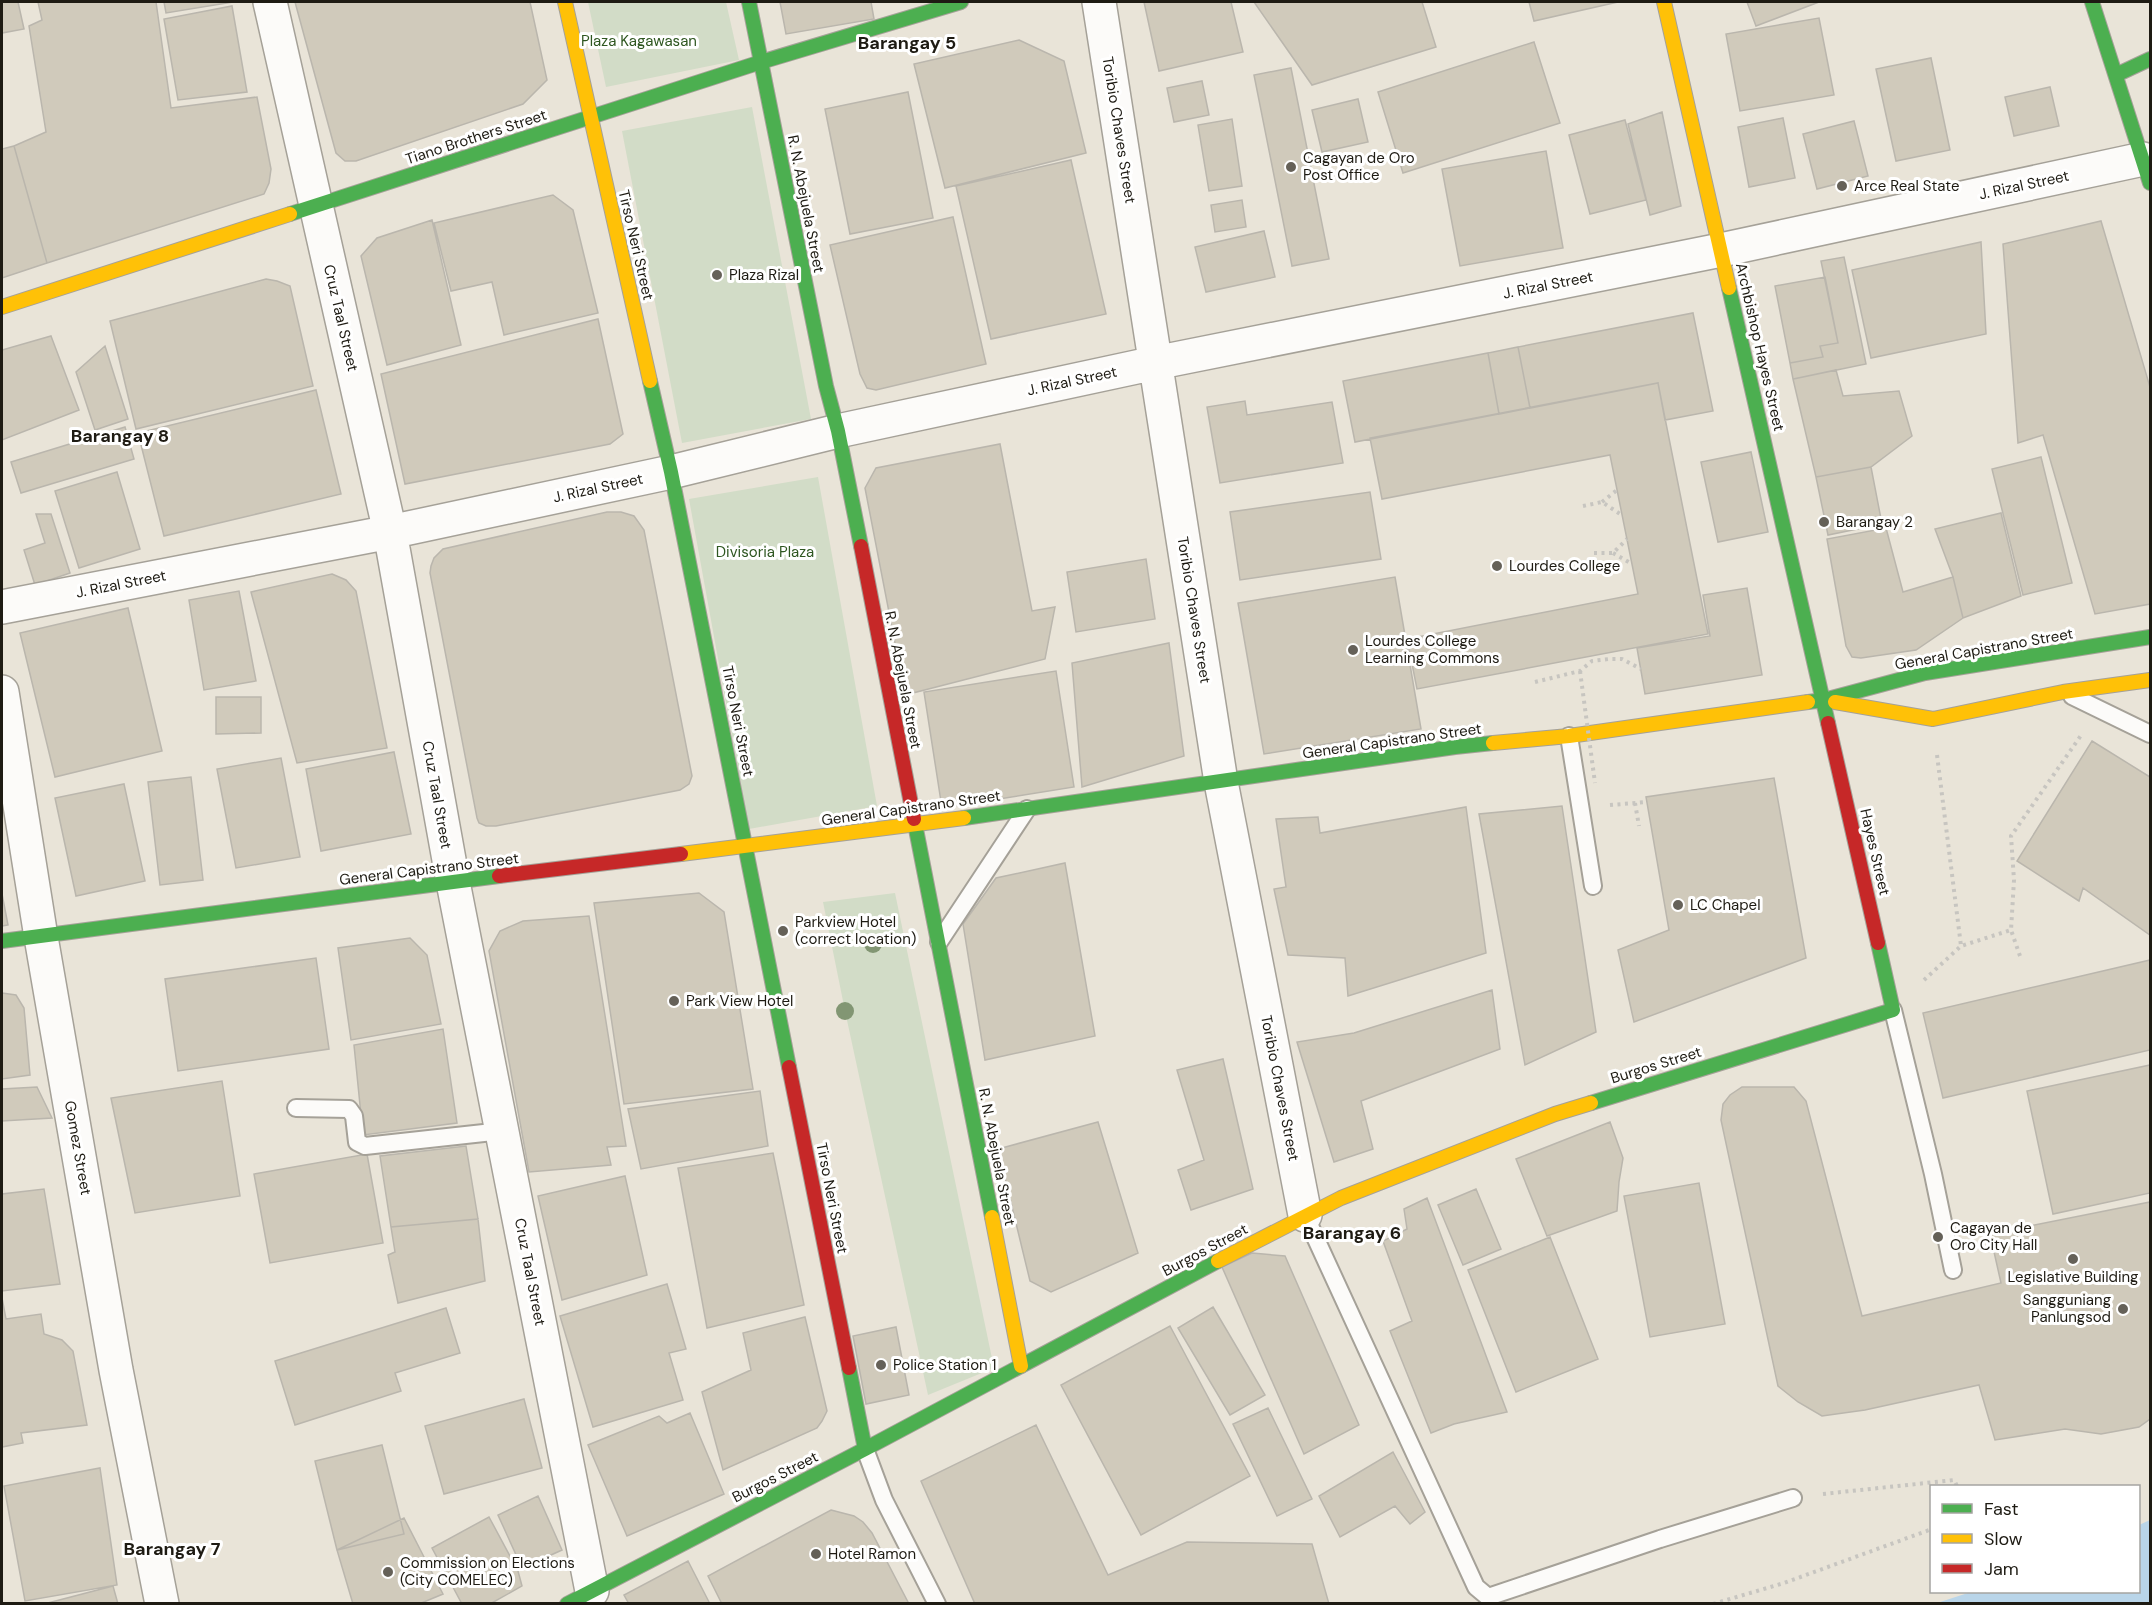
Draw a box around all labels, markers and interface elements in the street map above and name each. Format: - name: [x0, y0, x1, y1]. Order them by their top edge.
- park label: Plaza Kagawasan: [581, 31, 697, 51]
- district label: Barangay 5: [858, 31, 956, 55]
- street label: Toribio Chaves Street: [1098, 55, 1140, 205]
- street label: Tiano Brothers Street: [403, 105, 549, 169]
- street label: R. N. Abejuela Street: [783, 133, 829, 275]
- place label: Cagayan de Oro Post Office: [1303, 148, 1415, 185]
- marker: Cagayan de Oro Post Office: [1284, 160, 1298, 174]
- street label: J. Rizal Street: [1977, 166, 2071, 204]
- place label: Arce Real State: [1854, 176, 1960, 196]
- marker: Arce Real State: [1835, 179, 1849, 193]
- street label: Tirso Neri Street: [614, 188, 658, 302]
- street label: Archbishop Hayes Street: [1731, 261, 1789, 433]
- street label: Cruz Taal Street: [319, 263, 363, 374]
- place label: Plaza Rizal: [729, 265, 799, 285]
- street label: J. Rizal Street: [1501, 266, 1595, 304]
- marker: Plaza Rizal: [710, 268, 724, 282]
- street label: J. Rizal Street: [1025, 362, 1119, 400]
- district label: Barangay 8: [71, 424, 169, 448]
- street label: J. Rizal Street: [551, 469, 645, 507]
- place label: Barangay 2: [1836, 512, 1913, 532]
- marker: Barangay 2: [1817, 515, 1831, 529]
- street label: Toribio Chaves Street: [1173, 535, 1215, 685]
- park label: Divisoria Plaza: [716, 542, 814, 562]
- place label: Lourdes College: [1509, 556, 1620, 576]
- marker: Lourdes College: [1490, 559, 1504, 573]
- street label: J. Rizal Street: [74, 565, 168, 603]
- street label: R. N. Abejuela Street: [880, 609, 926, 751]
- street label: General Capistrano Street: [1893, 623, 2075, 675]
- place label: Lourdes College Learning Commons: [1365, 631, 1499, 668]
- marker: Lourdes College Learning Commons: [1346, 643, 1360, 657]
- street label: Tirso Neri Street: [717, 664, 759, 778]
- street label: General Capistrano Street: [1301, 719, 1483, 763]
- street label: Cruz Taal Street: [418, 739, 456, 851]
- street label: General Capistrano Street: [820, 786, 1002, 830]
- street label: Hayes Street: [1855, 807, 1895, 897]
- street label: General Capistrano Street: [338, 848, 520, 890]
- place label: LC Chapel: [1690, 895, 1760, 915]
- marker: LC Chapel: [1671, 898, 1685, 912]
- place label: Parkview Hotel (correct location): [795, 912, 916, 949]
- marker: Parkview Hotel (correct location): [776, 924, 790, 938]
- place label: Park View Hotel: [686, 991, 793, 1011]
- marker: Park View Hotel: [667, 994, 681, 1008]
- street label: Toribio Chaves Street: [1256, 1013, 1304, 1163]
- street label: Burgos Street: [1608, 1042, 1704, 1088]
- street label: R. N. Abejuela Street: [974, 1086, 1020, 1228]
- street label: Gomez Street: [60, 1099, 96, 1197]
- street label: Tirso Neri Street: [811, 1141, 853, 1255]
- street label: Cruz Taal Street: [510, 1216, 550, 1328]
- place label: Cagayan de Oro City Hall: [1950, 1218, 2037, 1255]
- street label: Burgos Street: [1159, 1219, 1251, 1281]
- district label: Barangay 6: [1303, 1221, 1401, 1245]
- marker: Cagayan de Oro City Hall: [1931, 1230, 1945, 1244]
- marker: Legislative Building: [2066, 1252, 2080, 1266]
- place label: Legislative Building: [2008, 1267, 2138, 1287]
- place label: Sangguniang Panlungsod: [2023, 1290, 2111, 1327]
- marker: Sangguniang Panlungsod: [2116, 1302, 2130, 1316]
- place label: Police Station 1: [893, 1355, 996, 1375]
- marker: Police Station 1: [874, 1358, 888, 1372]
- street label: Burgos Street: [729, 1447, 822, 1507]
- legend: [1930, 1485, 2140, 1593]
- text: Fast: [1984, 1497, 2019, 1521]
- text: Slow: [1984, 1527, 2023, 1551]
- district label: Barangay 7: [124, 1537, 221, 1561]
- place label: Hotel Ramon: [828, 1544, 916, 1564]
- marker: Hotel Ramon: [809, 1547, 823, 1561]
- place label: Commission on Elections (City COMELEC): [400, 1553, 575, 1590]
- text: Jam: [1984, 1557, 2019, 1581]
- marker: Commission on Elections (City COMELEC): [381, 1565, 395, 1579]

